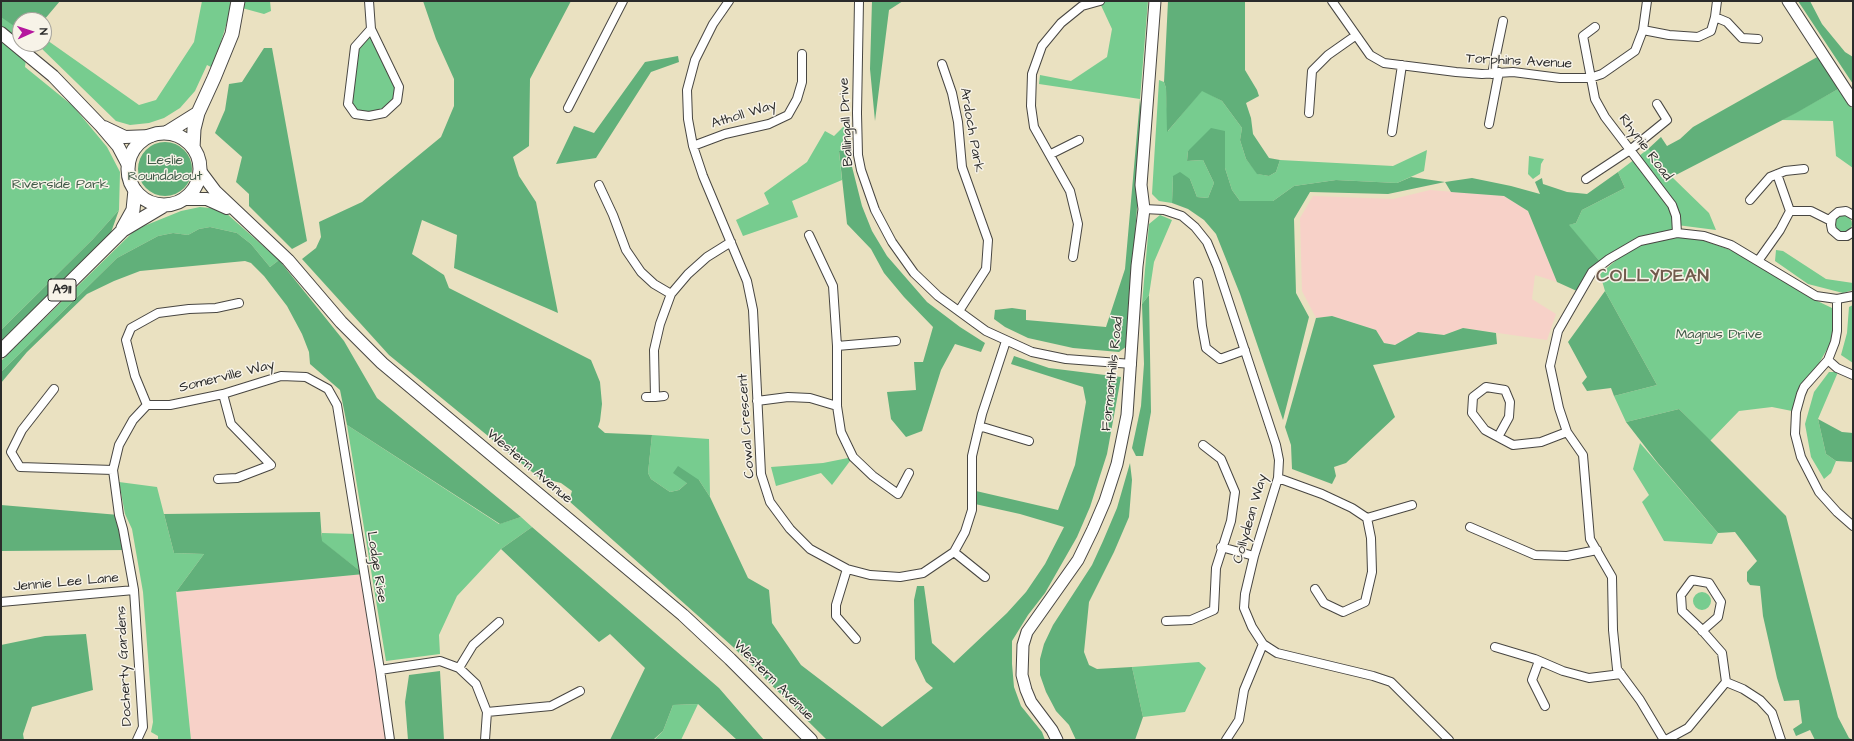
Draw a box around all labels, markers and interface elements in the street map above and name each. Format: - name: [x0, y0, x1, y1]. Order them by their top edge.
- north arrow: [12, 12, 52, 52]
- text: N: [36, 28, 51, 35]
- street label: Torphins Avenue: [1465, 51, 1573, 73]
- street label: Ballingall Drive: [836, 77, 858, 167]
- street label: Ardoch Park: [955, 86, 987, 174]
- street label: Atholl Way: [709, 97, 779, 133]
- street label: Rhynie Road: [1615, 111, 1675, 185]
- park label: Leslie Roundabout: [128, 153, 202, 186]
- park label: Riverside Park: [12, 177, 108, 193]
- district label: COLLYDEAN: [1596, 266, 1710, 288]
- road number: A911: [48, 279, 76, 301]
- street label: Formonthills Road: [1099, 316, 1127, 432]
- park label: Magnus Drive: [1676, 327, 1762, 343]
- street label: Somerville Way: [177, 357, 277, 397]
- street label: Cowal Crescent: [735, 373, 759, 479]
- street label: Western Avenue: [483, 426, 575, 508]
- street label: Collydean Way: [1230, 472, 1272, 566]
- street label: Lodge Rise: [362, 530, 390, 604]
- street label: Jennie Lee Lane: [12, 570, 120, 596]
- street label: Docherty Gardens: [113, 605, 137, 727]
- street label: Western Avenue: [729, 637, 817, 725]

